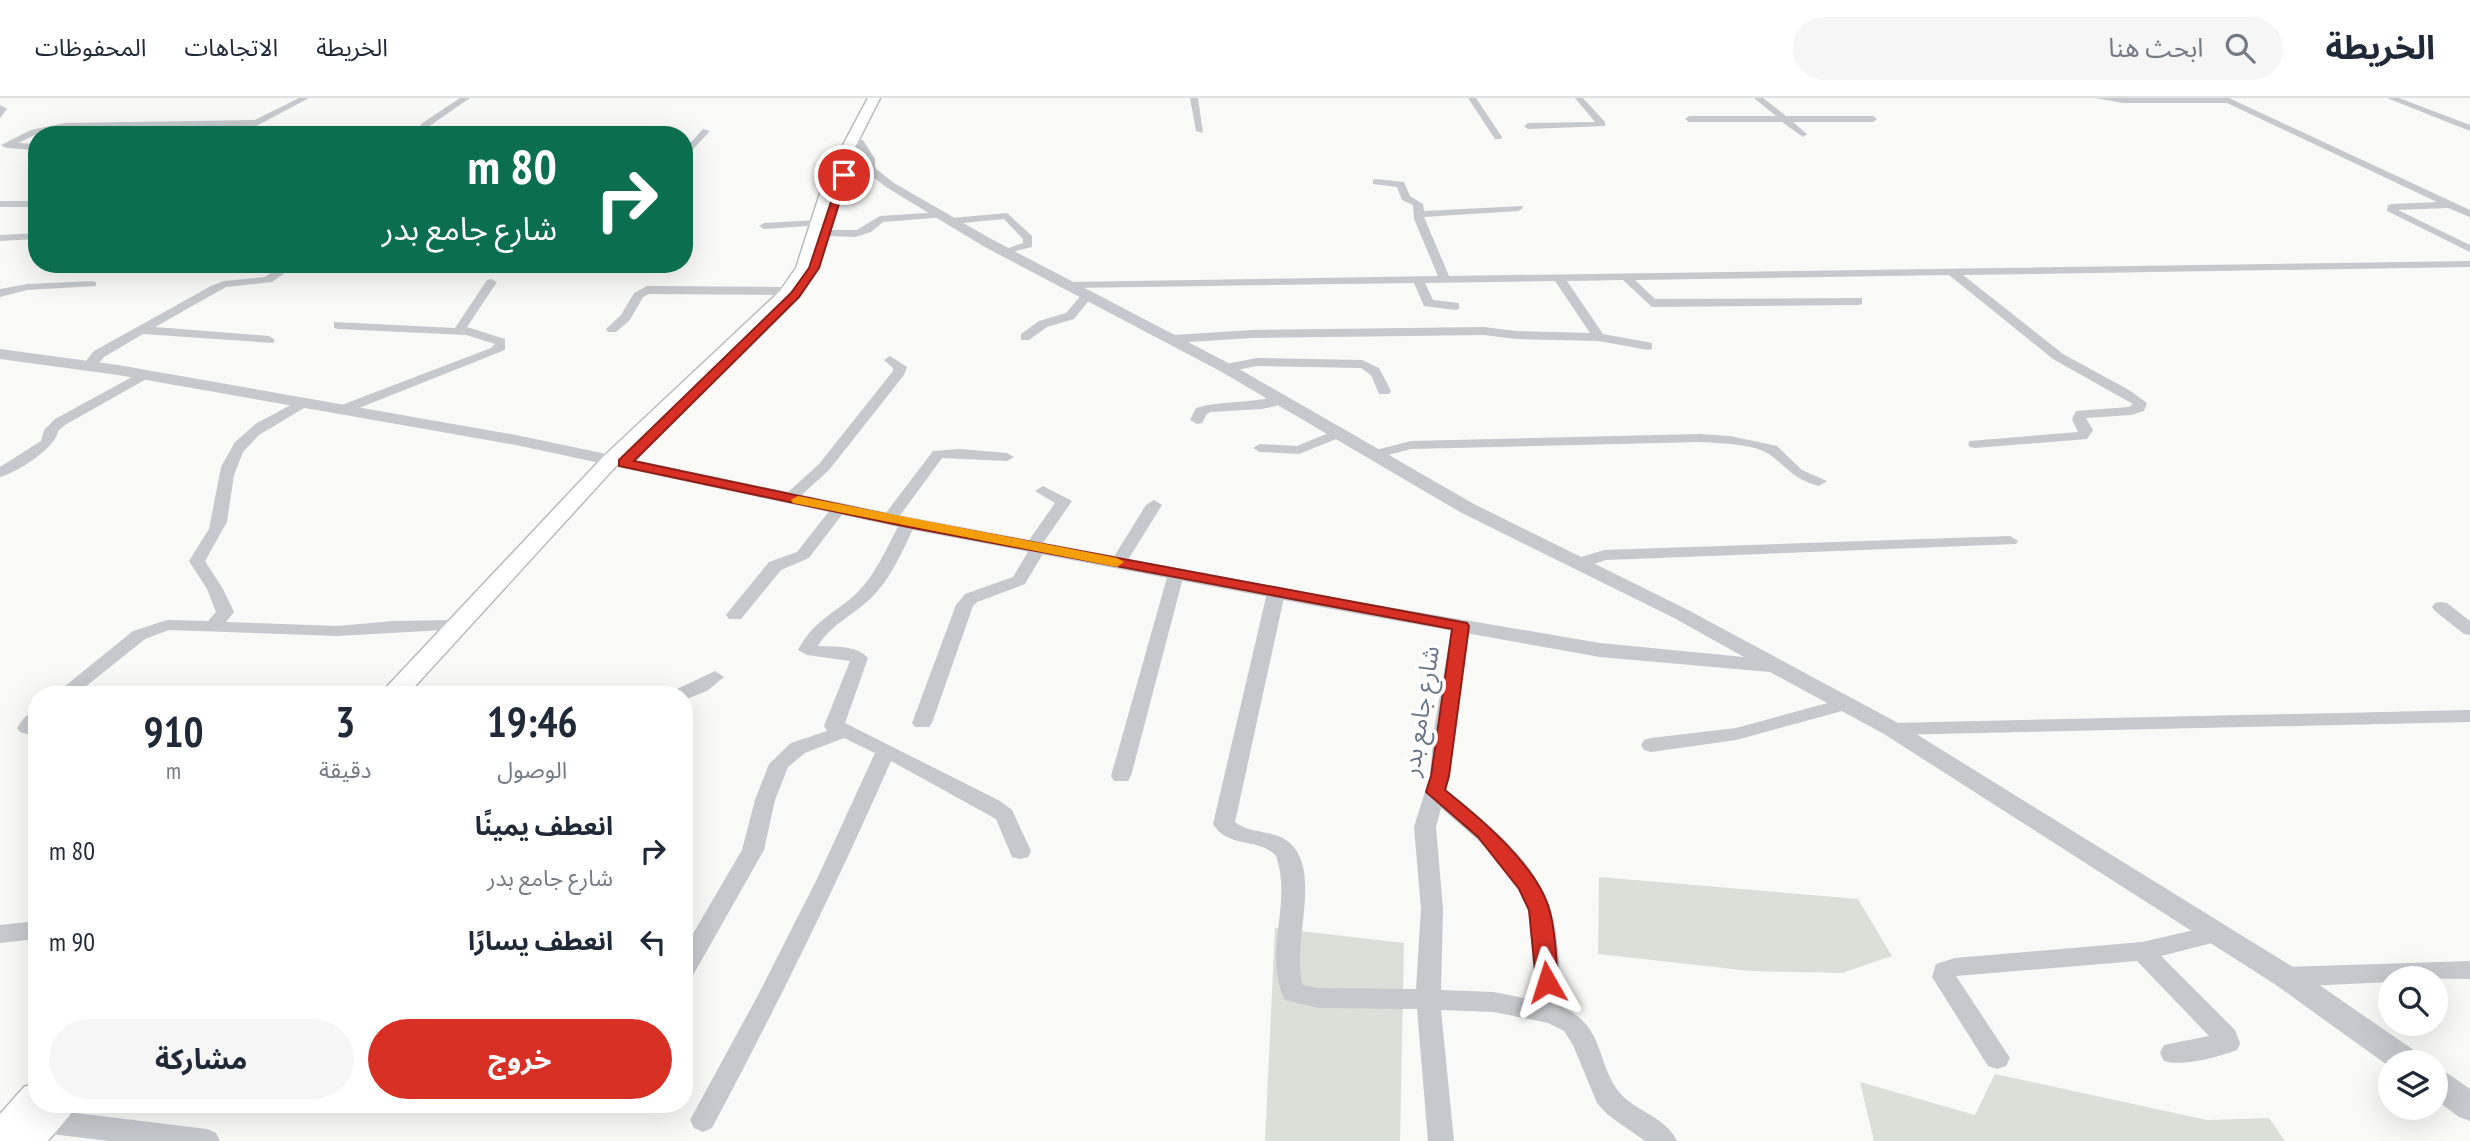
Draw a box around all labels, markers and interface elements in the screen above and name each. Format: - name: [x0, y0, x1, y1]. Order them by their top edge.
- search box: [1793, 17, 2283, 80]
- text: الخريطة: [2325, 25, 2435, 68]
- icon: search: [2221, 29, 2259, 67]
- text: ابحث هنا: [2108, 31, 2203, 64]
- text: المحفوظات: [35, 32, 146, 63]
- text: الاتجاهات: [184, 32, 278, 63]
- text: الخريطة: [316, 32, 388, 63]
- text: 80 m: [468, 134, 557, 198]
- pin: [814, 145, 874, 205]
- icon: right: [581, 154, 672, 245]
- icon: arrive: [825, 156, 863, 194]
- text: شارع جامع بدر: [382, 207, 557, 249]
- street label: شارع جامع بدر: [1395, 644, 1448, 780]
- text: 3: [335, 694, 355, 749]
- text: 19:46: [487, 694, 578, 749]
- text: 910: [143, 704, 204, 759]
- text: دقيقة: [319, 755, 371, 784]
- text: الوصول: [497, 755, 567, 784]
- text: m: [166, 756, 181, 785]
- text: انعطف يمينًا: [475, 809, 613, 842]
- icon: right: [634, 832, 672, 870]
- text: 80 m: [49, 834, 95, 867]
- text: شارع جامع بدر: [487, 863, 613, 892]
- icon: left: [634, 923, 672, 961]
- text: انعطف يسارًا: [468, 924, 613, 957]
- text: 90 m: [49, 925, 95, 958]
- position arrow: [1510, 945, 1584, 1019]
- map controls: [2378, 966, 2448, 1120]
- button: search: [2378, 966, 2448, 1036]
- button: مشاركة: [49, 1019, 354, 1099]
- button: خروج: [368, 1019, 672, 1099]
- button: layers: [2378, 1050, 2448, 1120]

